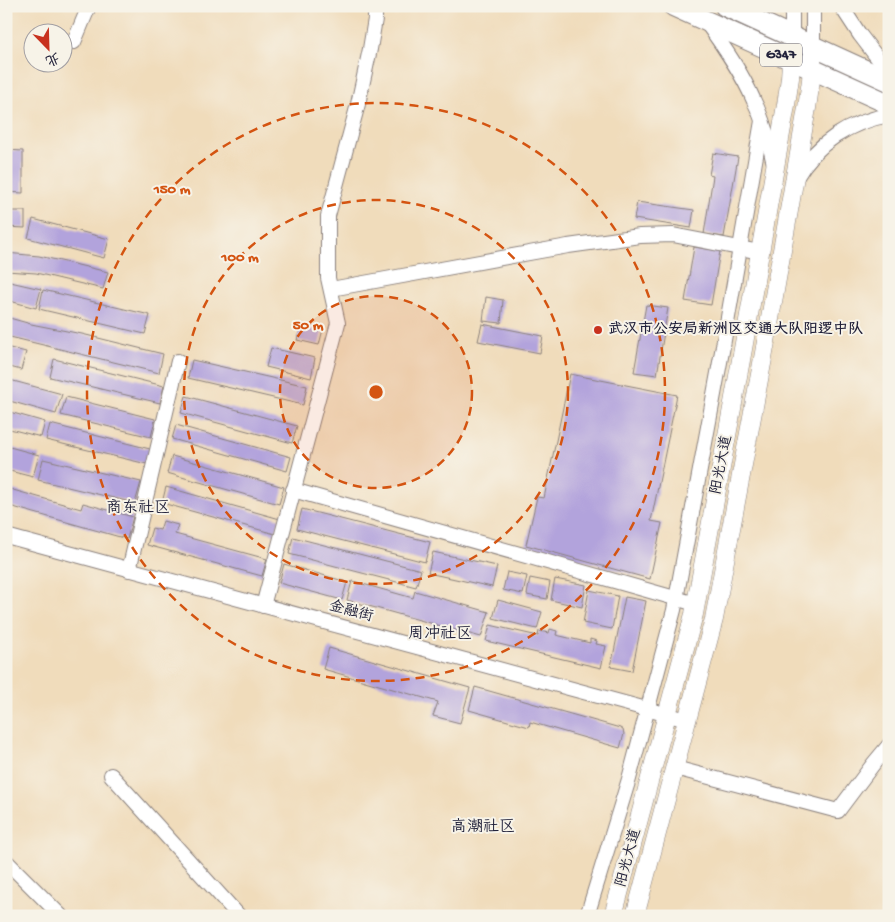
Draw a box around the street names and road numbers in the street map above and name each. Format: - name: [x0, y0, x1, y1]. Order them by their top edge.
- road number: G347: [760, 44, 802, 66]
- street label: 阳光大道: [707, 434, 737, 496]
- street label: 金融街: [327, 597, 375, 627]
- street label: 阳光大道: [613, 827, 645, 889]

